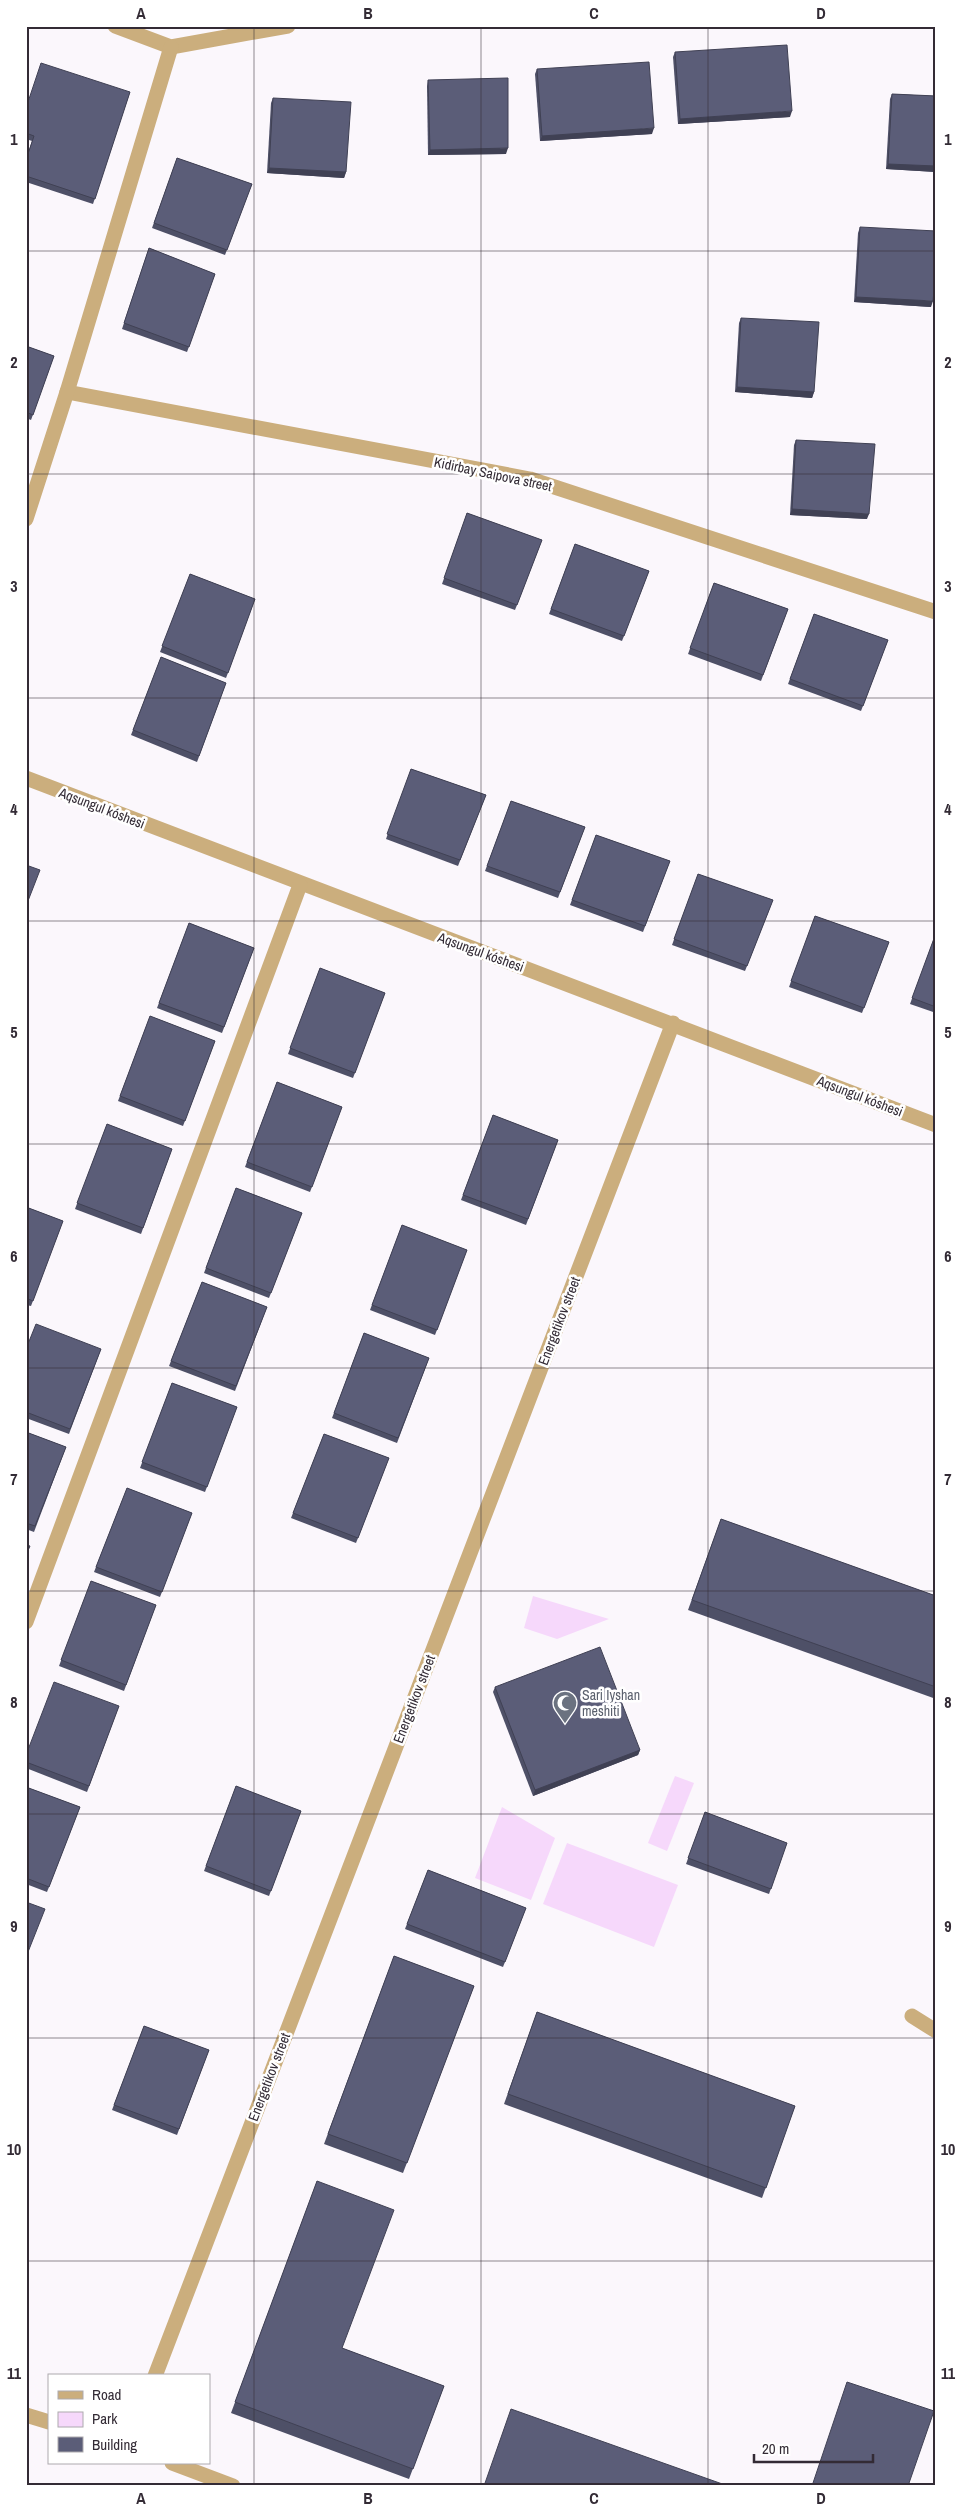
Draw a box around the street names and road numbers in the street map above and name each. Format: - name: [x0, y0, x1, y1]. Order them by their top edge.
- street label: Kidirbay Saipova street: [432, 453, 554, 495]
- street label: Aqsungul kóshesi: [56, 783, 148, 833]
- street label: Aqsungul kóshesi: [434, 928, 527, 976]
- street label: Aqsungul kóshesi: [814, 1071, 906, 1121]
- street label: Energetikov street: [534, 1274, 584, 1368]
- street label: Energetikov street: [389, 1652, 439, 1746]
- street label: Energetikov street: [244, 2030, 294, 2124]

